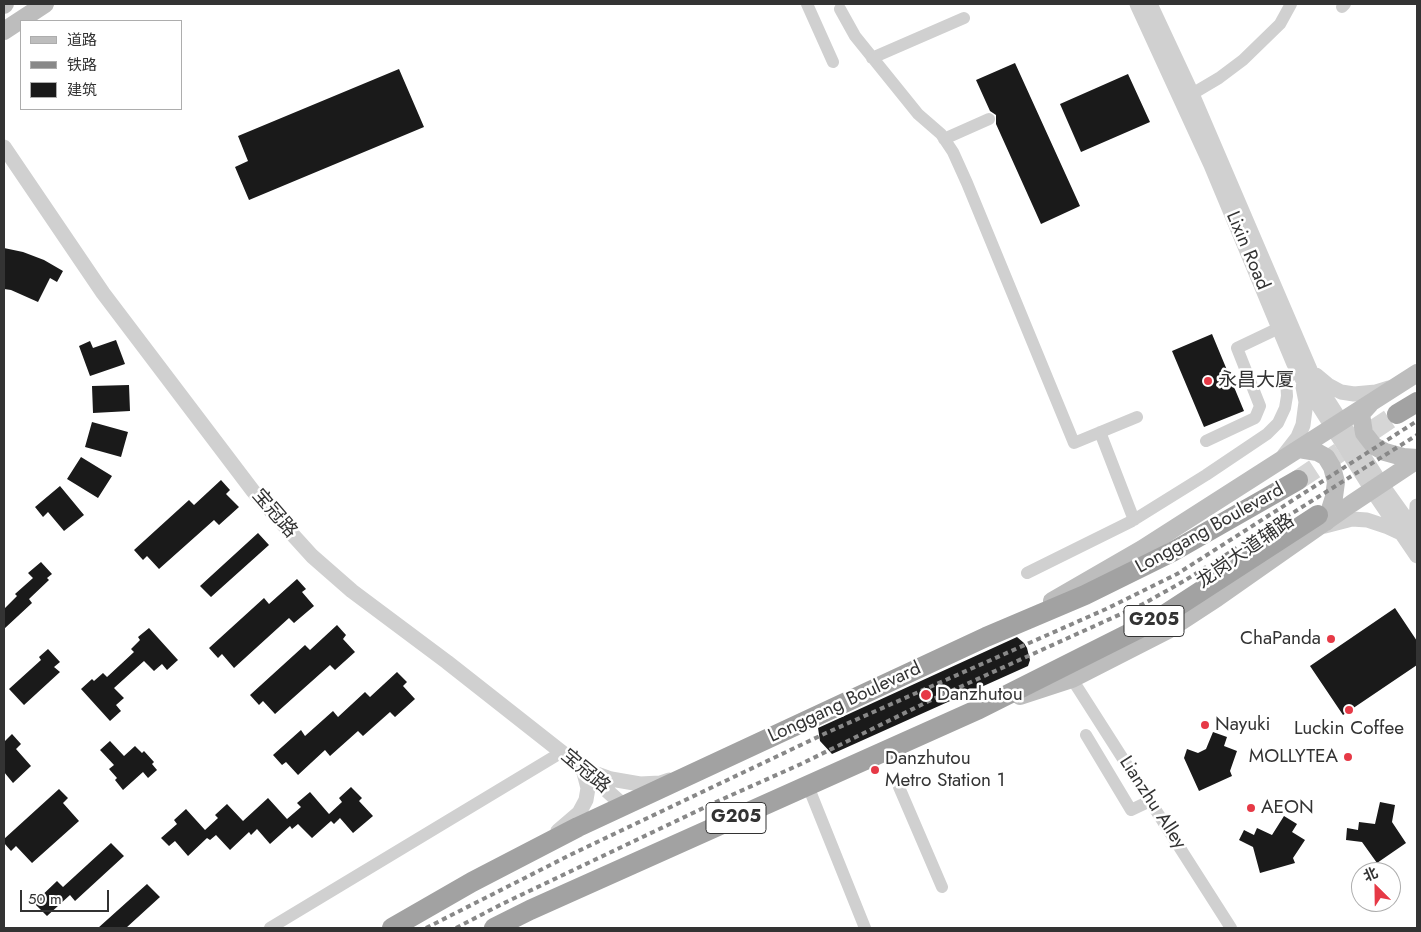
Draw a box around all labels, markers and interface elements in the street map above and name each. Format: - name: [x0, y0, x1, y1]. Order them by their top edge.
- legend: [20, 20, 182, 110]
- text: 道路: [67, 29, 97, 51]
- text: 铁路: [67, 54, 97, 76]
- text: 建筑: [67, 79, 97, 101]
- street label: Lixin Road: [1220, 208, 1274, 294]
- place label: 永昌大厦: [1218, 370, 1294, 392]
- marker: 永昌大厦: [1202, 375, 1214, 387]
- street label: Longgang Boulevard: [1132, 479, 1288, 579]
- street label: 宝冠路: [247, 485, 301, 543]
- street label: 龙岗大道辅路: [1193, 510, 1299, 594]
- road number: G205: [1124, 606, 1184, 636]
- place label: ChaPanda: [1240, 628, 1321, 650]
- marker: ChaPanda: [1325, 633, 1337, 645]
- street label: Longgang Boulevard: [765, 658, 925, 748]
- place label: Danzhutou: [937, 684, 1023, 706]
- marker: Danzhutou: [919, 688, 933, 702]
- marker: Luckin Coffee: [1343, 704, 1355, 716]
- place label: Nayuki: [1215, 714, 1270, 736]
- place label: Luckin Coffee: [1294, 718, 1404, 740]
- marker: Nayuki: [1199, 719, 1211, 731]
- street label: 宝冠路: [556, 745, 614, 799]
- place label: MOLLYTEA: [1249, 746, 1338, 768]
- place label: Danzhutou Metro Station 1: [885, 748, 1005, 792]
- marker: MOLLYTEA: [1342, 751, 1354, 763]
- street label: Lianzhu Alley: [1114, 752, 1190, 854]
- marker: Danzhutou Metro Station 1: [869, 764, 881, 776]
- place label: AEON: [1261, 797, 1314, 819]
- road number: G205: [706, 802, 766, 834]
- marker: AEON: [1245, 802, 1257, 814]
- north arrow: [1351, 862, 1401, 912]
- text: 北: [1360, 862, 1381, 886]
- scale bar: [22, 880, 111, 912]
- text: 50 m: [28, 888, 62, 910]

